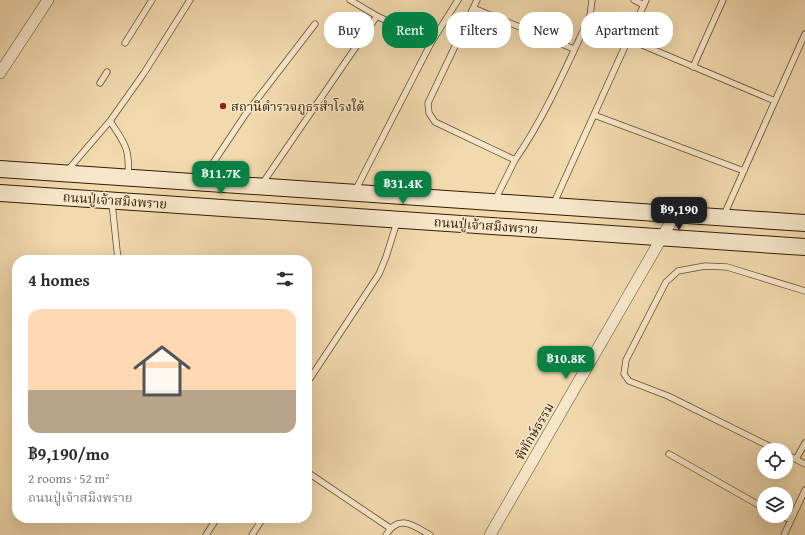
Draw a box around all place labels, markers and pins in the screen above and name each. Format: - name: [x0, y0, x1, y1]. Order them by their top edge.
- place label: สถานีตำรวจภูธรสำโรงใต้: [231, 97, 365, 116]
- marker: สถานีตำรวจภูธรสำโรงใต้: [218, 101, 228, 111]
- pin: ฿11.7K: [188, 161, 254, 195]
- pin: ฿31.4K: [370, 171, 436, 205]
- pin: ฿9,190: [646, 197, 712, 231]
- pin: ฿10.8K: [533, 346, 599, 380]

